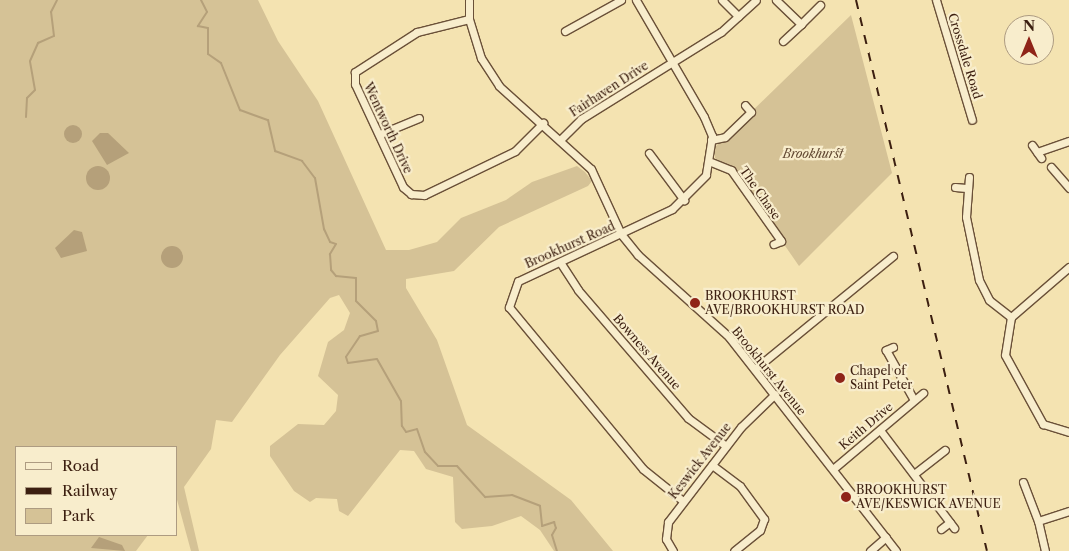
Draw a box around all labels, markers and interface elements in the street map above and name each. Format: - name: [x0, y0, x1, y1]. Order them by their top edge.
- street label: Crossdale Road: [945, 11, 985, 101]
- north arrow: [1004, 15, 1054, 65]
- text: N: [1023, 17, 1035, 35]
- street label: Fairhaven Drive: [567, 58, 651, 120]
- street label: Wentworth Drive: [361, 80, 415, 176]
- park label: Brookhurst: [783, 147, 843, 161]
- street label: The Chase: [736, 164, 784, 222]
- street label: Brookhurst Road: [523, 219, 617, 271]
- place label: BROOKHURST AVE/BROOKHURST ROAD: [705, 289, 865, 317]
- marker: BROOKHURST AVE/BROOKHURST ROAD: [689, 297, 701, 309]
- street label: Bowness Avenue: [610, 311, 684, 393]
- street label: Brookhurst Avenue: [729, 324, 809, 418]
- place label: Chapel of Saint Peter: [850, 364, 912, 392]
- marker: Chapel of Saint Peter: [834, 372, 846, 384]
- street label: Keith Drive: [836, 399, 896, 453]
- street label: Keswick Avenue: [666, 420, 734, 502]
- legend: [15, 446, 178, 536]
- text: Road: [62, 456, 99, 475]
- text: Railway: [62, 481, 118, 500]
- place label: BROOKHURST AVE/KESWICK AVENUE: [856, 483, 1002, 511]
- marker: BROOKHURST AVE/KESWICK AVENUE: [840, 491, 852, 503]
- text: Park: [62, 506, 95, 525]

